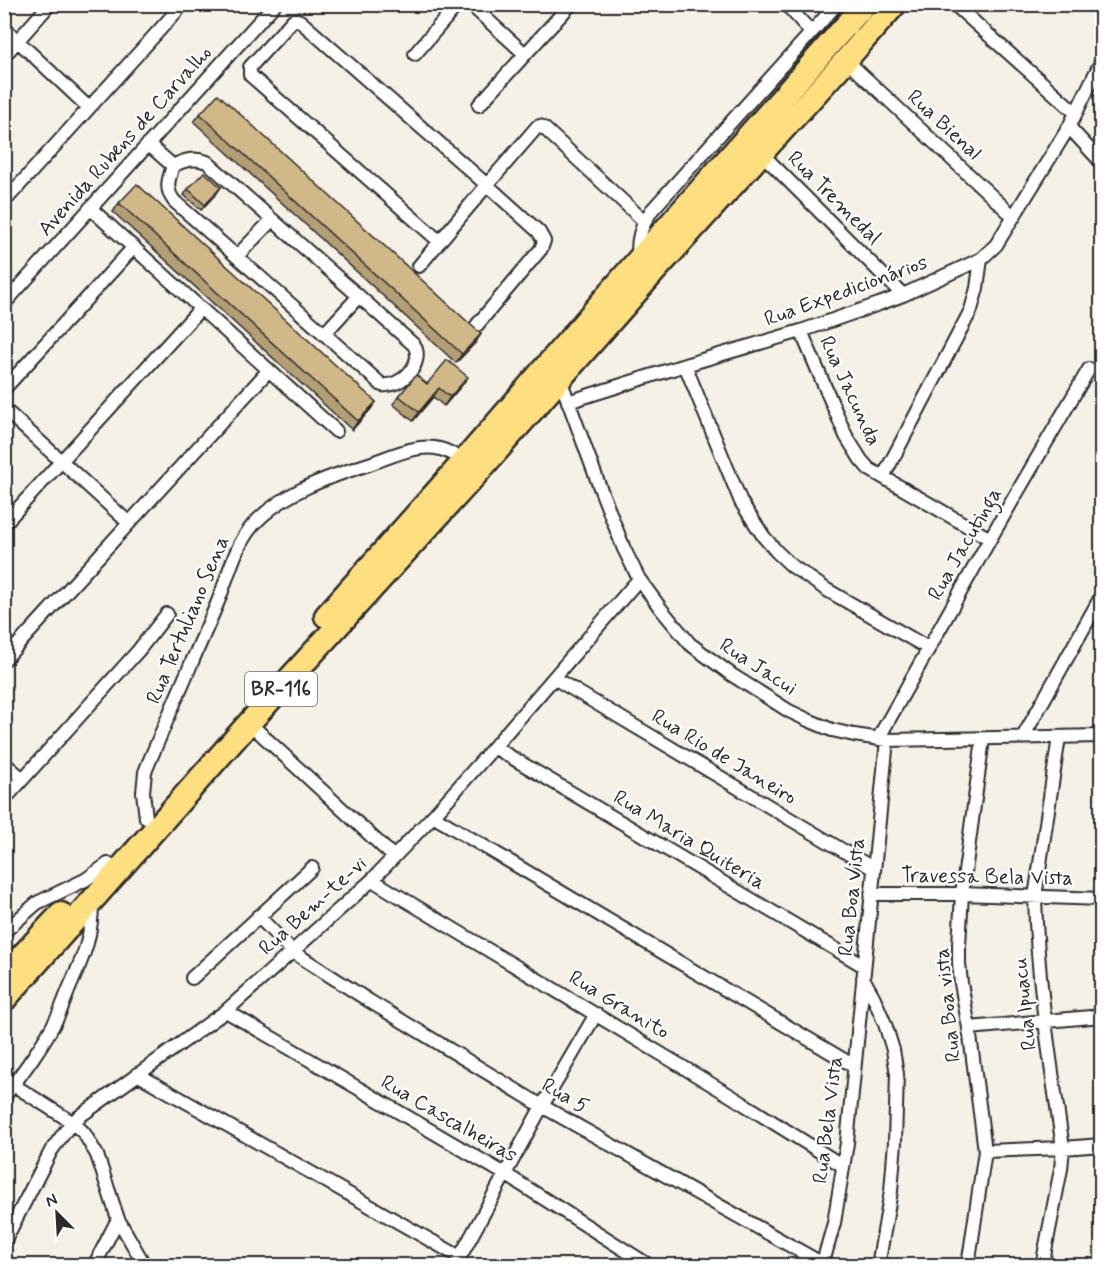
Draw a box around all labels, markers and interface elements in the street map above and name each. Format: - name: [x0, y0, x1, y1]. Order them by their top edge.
- street label: Avenida Rubens de Carvalho: [32, 40, 218, 242]
- street label: Rua Bienal: [901, 83, 987, 167]
- street label: Rua Tremedal: [781, 145, 887, 251]
- street label: Rua Expedicionários: [760, 248, 932, 334]
- street label: Rua Jacunda: [812, 331, 888, 451]
- street label: Rua Jacutinga: [921, 482, 1010, 607]
- street label: Rua Tertuliano Sena: [140, 532, 236, 708]
- street label: Rua Jacui: [714, 632, 802, 702]
- road number: BR-116: [245, 672, 317, 706]
- street label: Rua Rio de Janeiro: [646, 703, 802, 811]
- street label: Rua Maria Quiteria: [608, 784, 770, 896]
- street label: Rua Boa Vista: [832, 836, 872, 958]
- street label: Rua Bem-te-vi: [253, 850, 373, 962]
- street label: Travessa Bela Vista: [901, 861, 1073, 893]
- street label: Rua Boa vista: [928, 946, 968, 1064]
- street label: Rua Ipuacu: [1006, 956, 1044, 1052]
- street label: Rua Granito: [563, 964, 675, 1046]
- street label: Rua Bela Vista: [806, 1055, 850, 1185]
- street label: Rua Cascalheiras: [376, 1069, 522, 1169]
- street label: Rua 5: [536, 1071, 594, 1121]
- north arrow: [27, 1183, 87, 1243]
- text: N: [42, 1189, 61, 1212]

